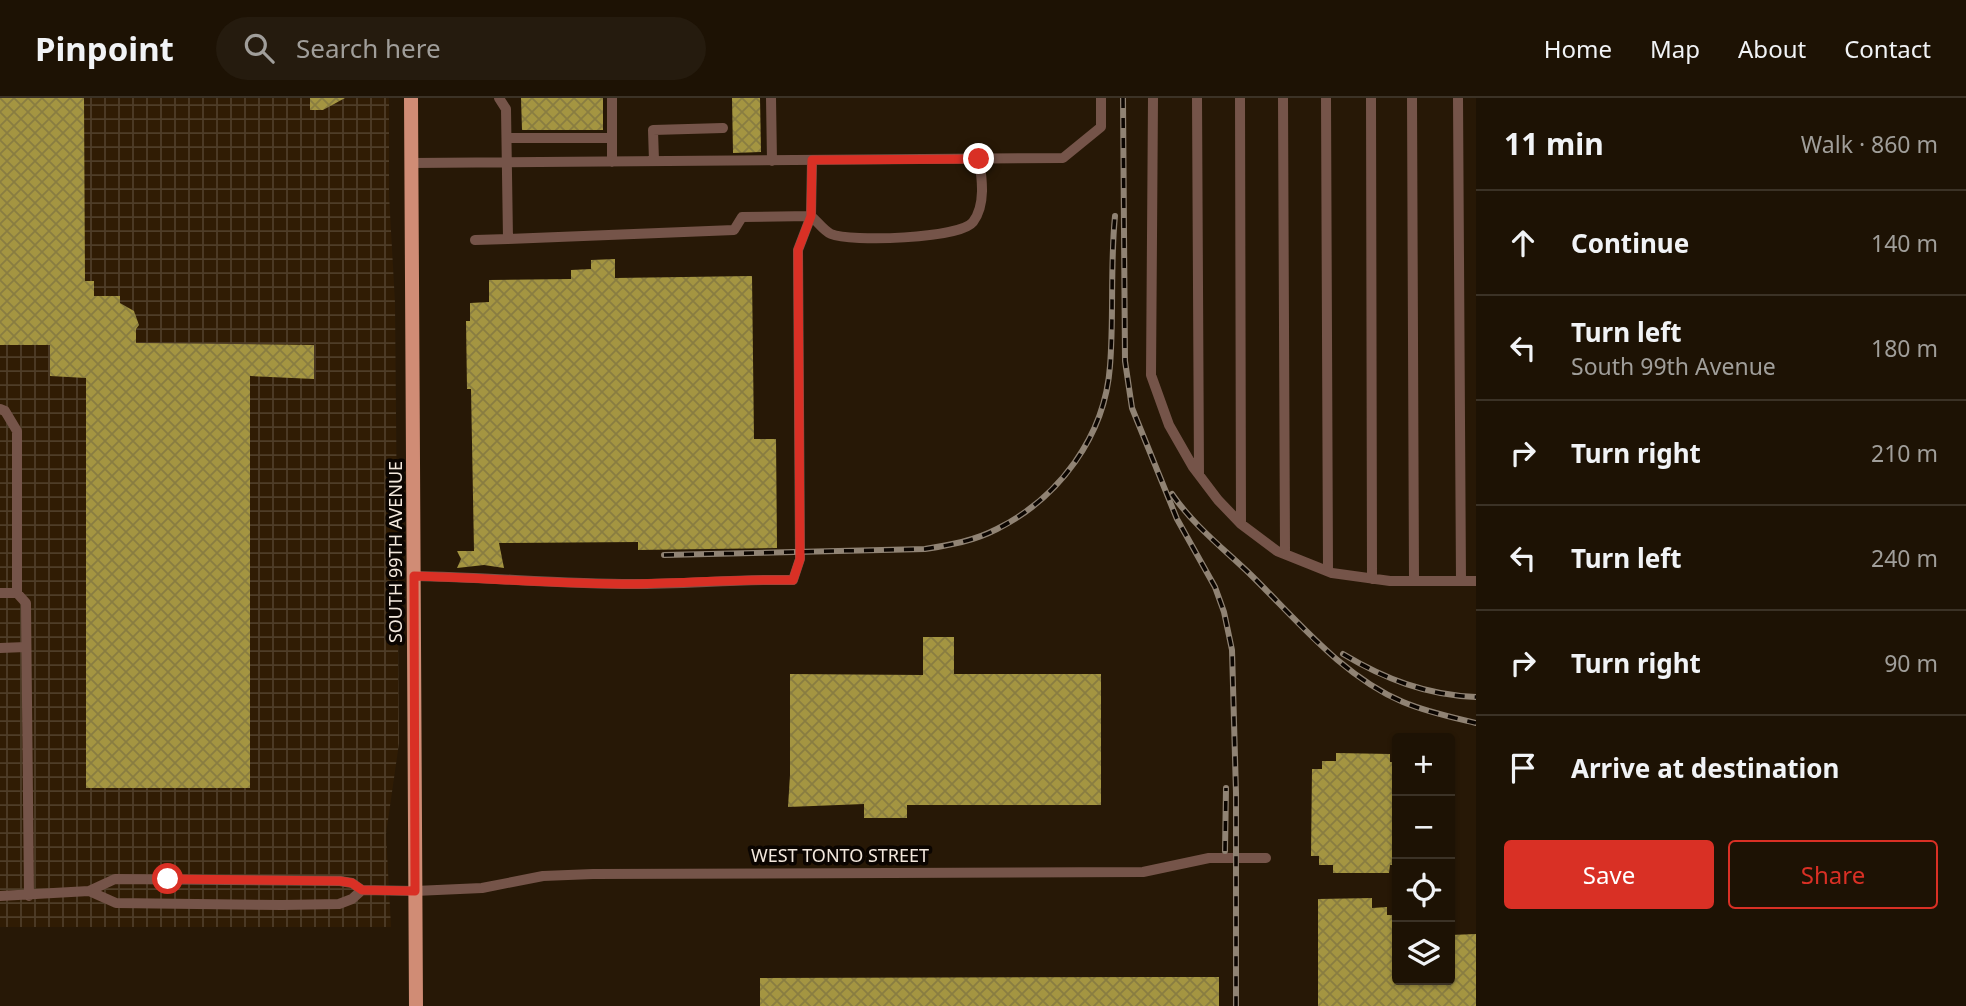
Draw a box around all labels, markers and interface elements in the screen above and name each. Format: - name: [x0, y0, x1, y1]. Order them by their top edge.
- search box: [216, 17, 706, 80]
- text: Pinpoint: [35, 26, 174, 71]
- icon: search: [240, 29, 278, 67]
- text: Search here: [296, 30, 441, 66]
- text: Home: [1544, 32, 1612, 65]
- text: Map: [1650, 32, 1700, 65]
- text: About: [1738, 32, 1806, 65]
- text: Contact: [1844, 32, 1931, 65]
- text: 11 min: [1504, 123, 1604, 164]
- text: Walk · 860 m: [1801, 128, 1938, 160]
- route end: [963, 143, 994, 174]
- icon: ahead: [1504, 224, 1542, 262]
- text: Continue: [1571, 225, 1689, 261]
- text: 140 m: [1871, 227, 1938, 259]
- text: Turn left: [1571, 314, 1682, 350]
- icon: left: [1504, 329, 1542, 367]
- text: 180 m: [1871, 332, 1938, 364]
- text: South 99th Avenue: [1571, 350, 1776, 382]
- icon: right: [1504, 434, 1542, 472]
- text: Turn right: [1571, 435, 1701, 471]
- text: 210 m: [1871, 437, 1938, 469]
- street label: SOUTH 99TH AVENUE: [383, 461, 407, 643]
- icon: left: [1504, 539, 1542, 577]
- text: Turn left: [1571, 540, 1682, 576]
- text: 240 m: [1871, 542, 1938, 574]
- icon: right: [1504, 644, 1542, 682]
- text: Turn right: [1571, 645, 1701, 681]
- text: 90 m: [1884, 647, 1938, 679]
- map controls: [1392, 733, 1455, 985]
- button: +: [1392, 733, 1455, 796]
- icon: arrive: [1504, 749, 1542, 787]
- text: Arrive at destination: [1571, 750, 1840, 786]
- button: −: [1392, 796, 1455, 859]
- button: Save: [1504, 840, 1714, 909]
- button: Share: [1728, 840, 1938, 909]
- street label: WEST TONTO STREET: [751, 843, 929, 867]
- button: locate: [1392, 859, 1455, 922]
- route start: [152, 863, 183, 894]
- button: layers: [1392, 922, 1455, 985]

